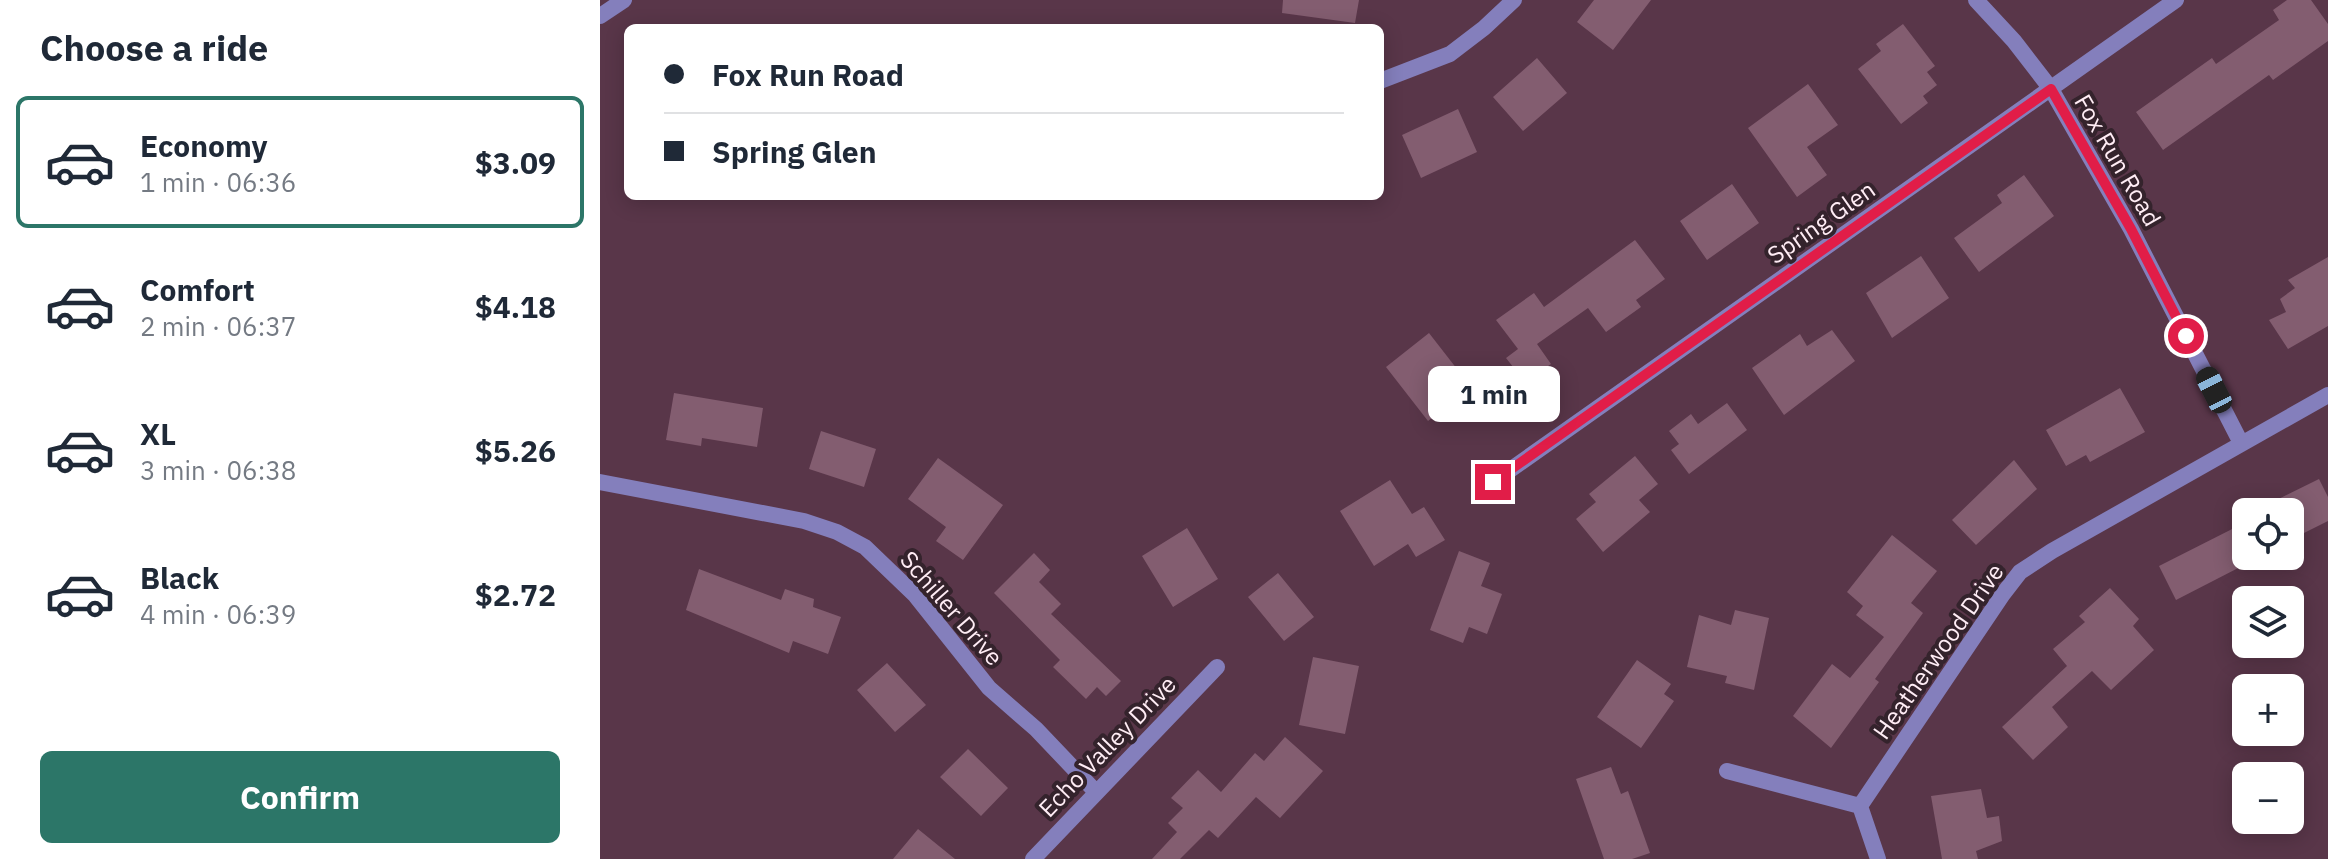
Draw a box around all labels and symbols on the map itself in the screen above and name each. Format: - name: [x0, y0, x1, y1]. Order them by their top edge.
- street label: Fox Run Road: [2067, 88, 2169, 232]
- street label: Spring Glen: [1761, 173, 1881, 271]
- route start: [2168, 318, 2204, 354]
- car: [2192, 363, 2236, 417]
- callout: 1 min: [1427, 366, 1559, 422]
- route end: [1475, 464, 1511, 500]
- street label: Schiller Drive: [893, 544, 1011, 672]
- street label: Heatherwood Drive: [1865, 557, 2011, 745]
- street label: Echo Valley Drive: [1031, 668, 1183, 824]

